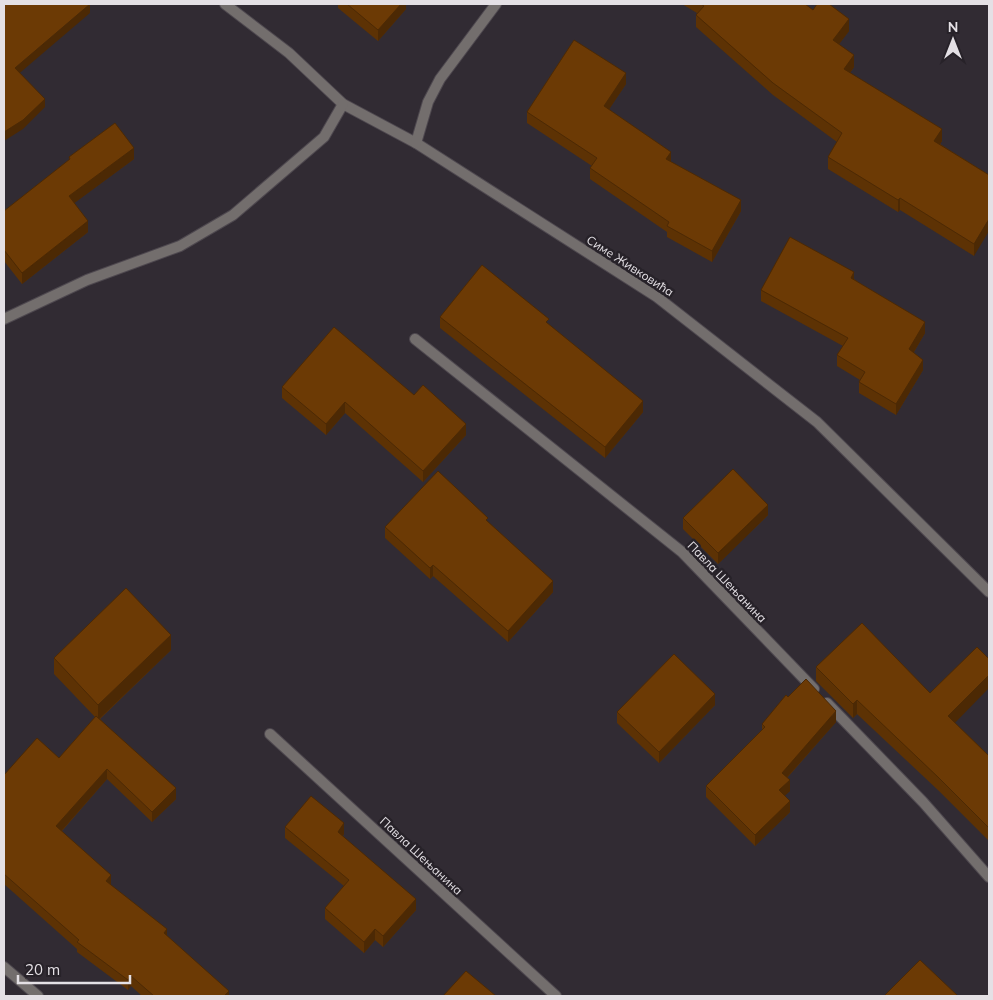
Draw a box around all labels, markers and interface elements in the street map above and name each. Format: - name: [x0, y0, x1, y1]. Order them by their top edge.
- north arrow: [928, 15, 978, 65]
- text: N: [948, 18, 958, 36]
- street label: Симе Живковића: [584, 232, 677, 299]
- street label: Павла Шењанина: [685, 538, 770, 625]
- street label: Павла Шењанина: [377, 814, 466, 898]
- scale bar: [18, 952, 130, 984]
- text: 20 m: [25, 960, 60, 979]

